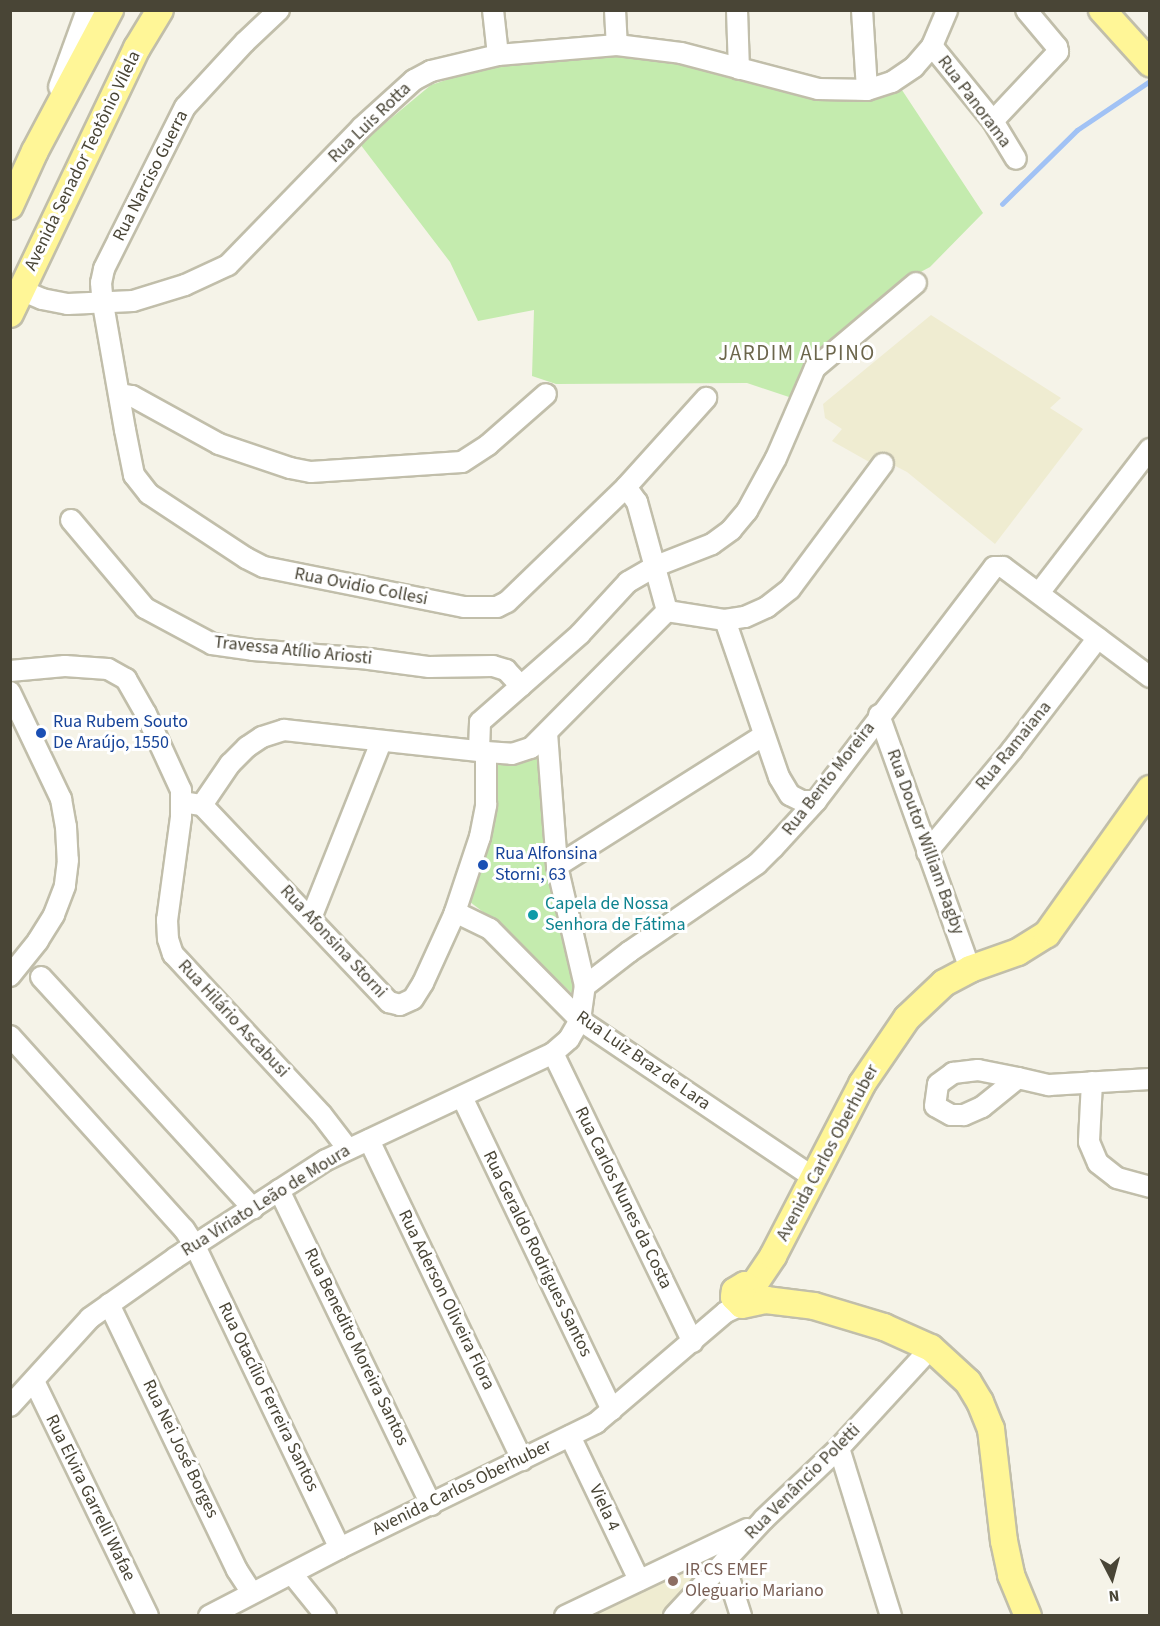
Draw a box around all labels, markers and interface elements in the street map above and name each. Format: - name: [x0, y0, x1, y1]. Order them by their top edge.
- street label: Avenida Senador Teotônio Vilela: [20, 48, 146, 274]
- street label: Rua Panorama: [932, 52, 1016, 152]
- street label: Rua Luis Rotta: [324, 78, 416, 168]
- street label: Rua Narciso Guerra: [109, 107, 193, 245]
- district label: JARDIM ALPINO: [718, 340, 876, 366]
- street label: Rua Ovidio Collesi: [292, 563, 430, 611]
- street label: Travessa Atílio Ariosti: [213, 632, 373, 670]
- street label: Rua Ramaiana: [972, 697, 1056, 795]
- place label: Rua Rubem Souto De Araújo, 1550: [53, 712, 188, 754]
- street label: Rua Bento Moreira: [778, 718, 880, 840]
- marker: Rua Rubem Souto De Araújo, 1550: [34, 726, 48, 740]
- street label: Rua Doutor William Bagby: [881, 746, 969, 938]
- place label: Rua Alfonsina Storni, 63: [495, 844, 598, 886]
- marker: Rua Alfonsina Storni, 63: [476, 858, 490, 872]
- street label: Rua Afonsina Storni: [275, 881, 391, 1003]
- place label: Capela de Nossa Senhora de Fátima: [545, 894, 686, 936]
- marker: Capela de Nossa Senhora de Fátima: [526, 908, 540, 922]
- street label: Rua Hilário Ascabusi: [173, 956, 293, 1082]
- street label: Rua Luiz Braz de Lara: [572, 1007, 714, 1115]
- street label: Avenida Carlos Oberhuber: [772, 1061, 884, 1245]
- street label: Rua Carlos Nunes da Costa: [570, 1104, 676, 1292]
- street label: Rua Viriato Leão de Moura: [178, 1140, 354, 1262]
- street label: Rua Geraldo Rodrigues Santos: [478, 1147, 596, 1361]
- street label: Rua Aderson Oliveira Flora: [393, 1206, 499, 1394]
- street label: Rua Benedito Moreira Santos: [299, 1245, 413, 1449]
- street label: Rua Otacílio Ferreira Santos: [213, 1299, 323, 1495]
- street label: Rua Nei José Borges: [137, 1376, 223, 1522]
- street label: Rua Elvira Garrelli Wafae: [40, 1411, 140, 1585]
- street label: Rua Venâncio Poletti: [741, 1420, 865, 1544]
- street label: Avenida Carlos Oberhuber: [369, 1435, 555, 1541]
- street label: Viela 4: [584, 1481, 624, 1535]
- north arrow: [1082, 1548, 1142, 1608]
- place label: IR CS EMEF Oleguario Mariano: [685, 1560, 824, 1602]
- marker: IR CS EMEF Oleguario Mariano: [666, 1574, 680, 1588]
- text: N: [1107, 1584, 1120, 1607]

